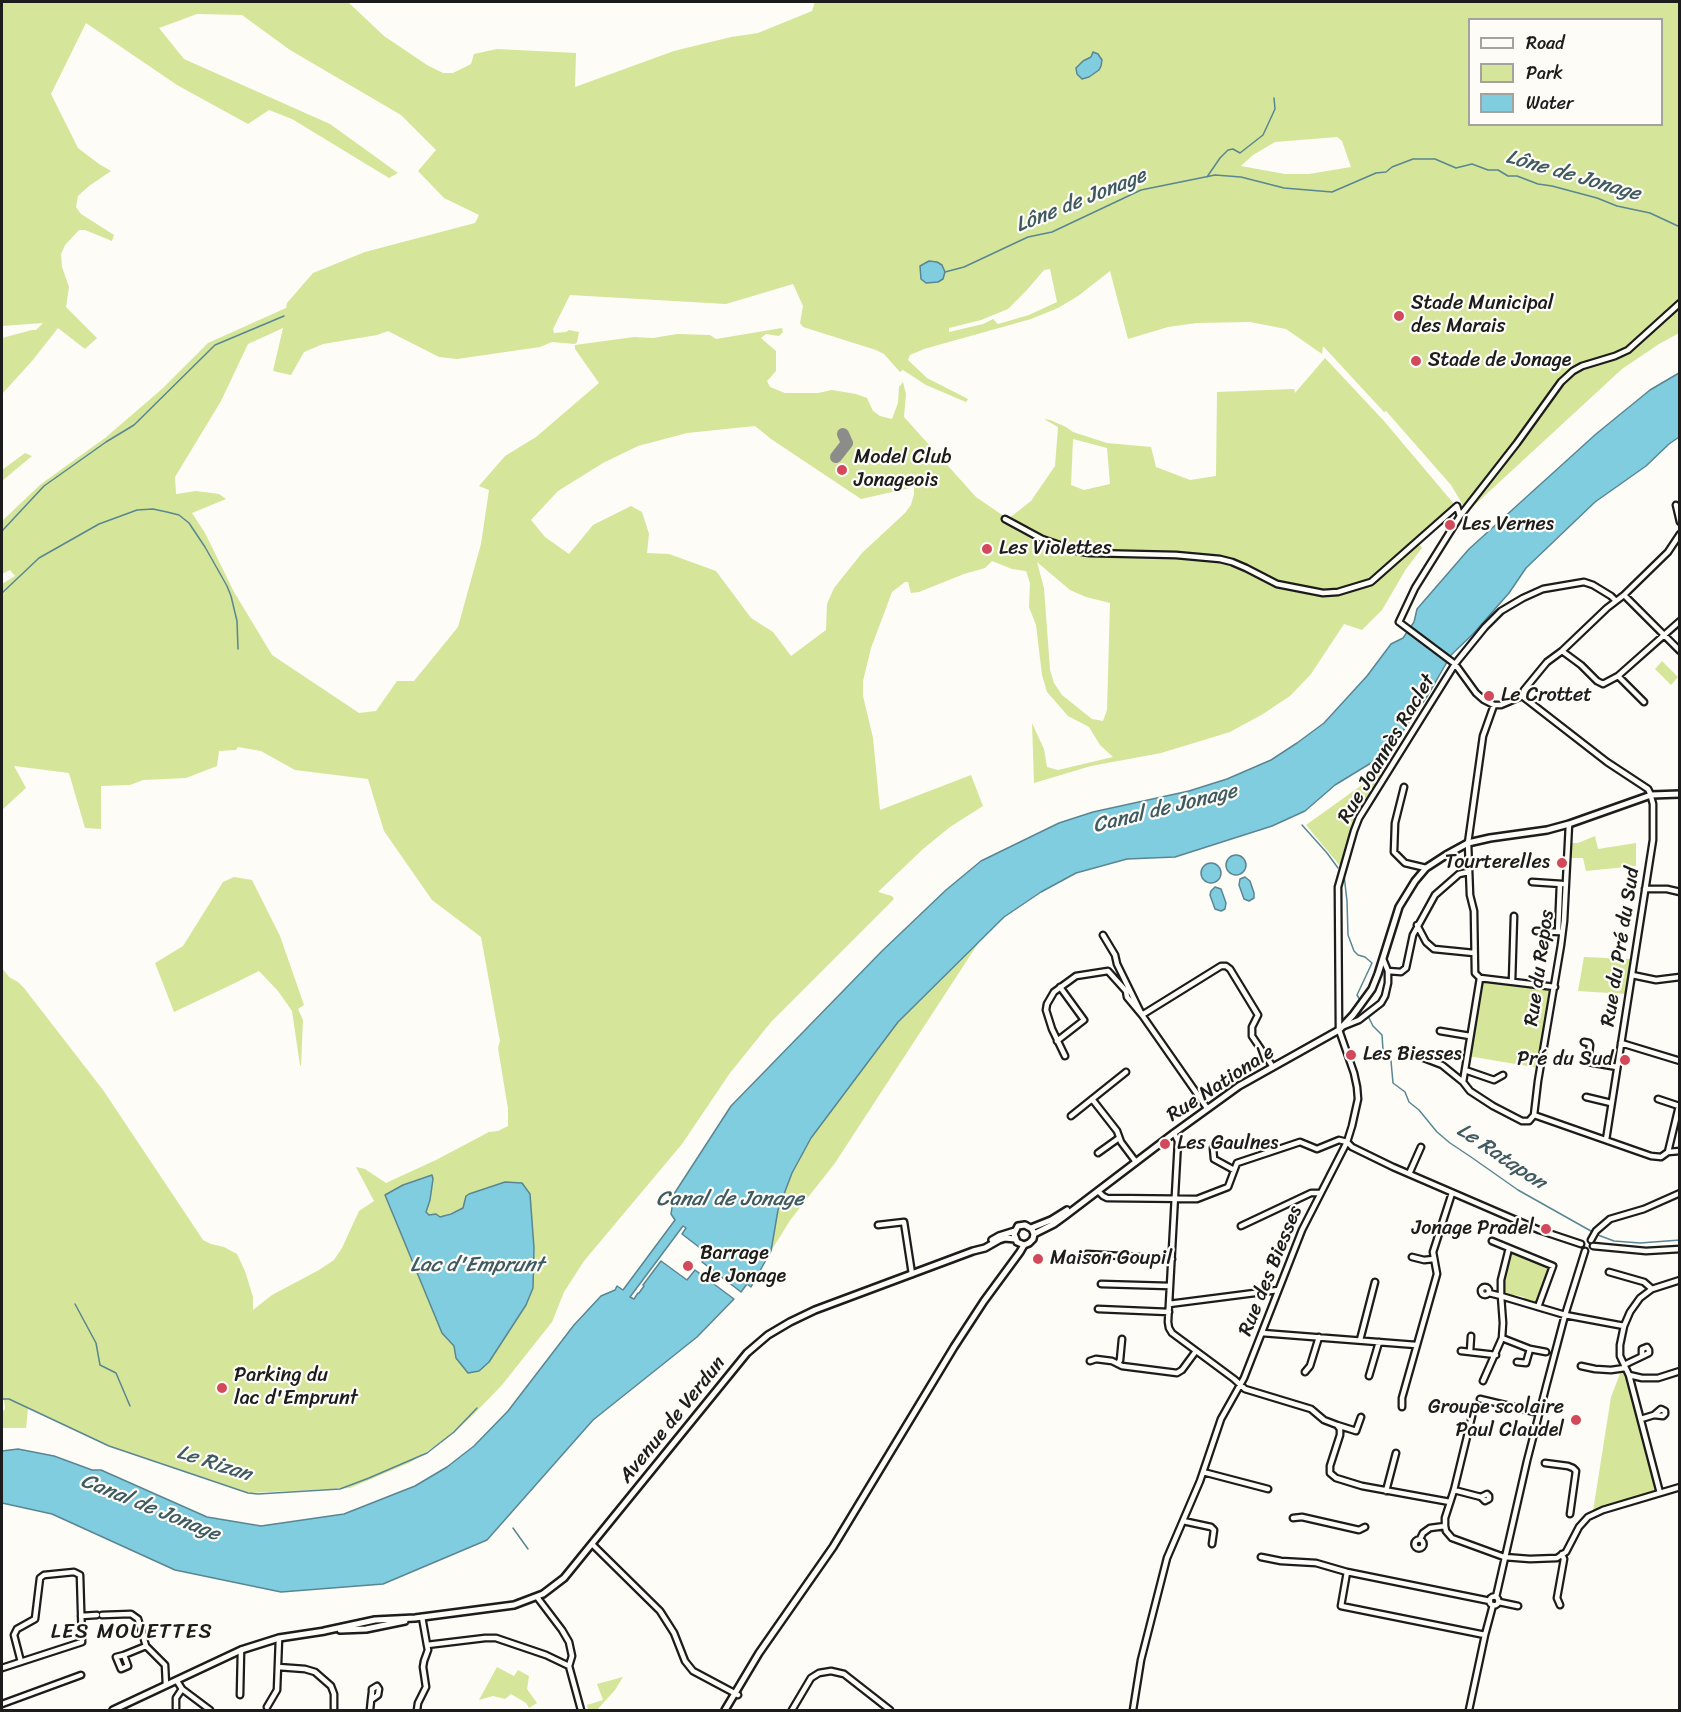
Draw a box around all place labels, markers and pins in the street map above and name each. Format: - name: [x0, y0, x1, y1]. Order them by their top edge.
- place label: Stade Municipal des Marais: [1411, 292, 1553, 339]
- marker: Stade Municipal des Marais: [1392, 309, 1406, 323]
- place label: Stade de Jonage: [1428, 349, 1571, 373]
- marker: Stade de Jonage: [1409, 354, 1423, 368]
- place label: Model Club Jonageois: [854, 446, 952, 493]
- marker: Model Club Jonageois: [835, 463, 849, 477]
- place label: Les Vernes: [1462, 513, 1554, 537]
- marker: Les Vernes: [1443, 518, 1457, 532]
- place label: Les Violettes: [999, 537, 1112, 561]
- marker: Les Violettes: [980, 542, 994, 556]
- place label: Le Crottet: [1501, 684, 1592, 708]
- marker: Le Crottet: [1482, 689, 1496, 703]
- place label: Tourterelles: [1445, 851, 1550, 875]
- marker: Tourterelles: [1555, 856, 1569, 870]
- place label: Les Biesses: [1363, 1043, 1462, 1067]
- marker: Les Biesses: [1344, 1048, 1358, 1062]
- place label: Pré du Sud: [1517, 1048, 1613, 1072]
- marker: Pré du Sud: [1618, 1053, 1632, 1067]
- place label: Les Gaulnes: [1177, 1132, 1278, 1156]
- marker: Les Gaulnes: [1158, 1137, 1172, 1151]
- place label: Jonage Pradel: [1412, 1217, 1534, 1241]
- marker: Jonage Pradel: [1539, 1222, 1553, 1236]
- place label: Barrage de Jonage: [700, 1242, 786, 1289]
- place label: Maison Goupil: [1050, 1247, 1172, 1271]
- marker: Maison Goupil: [1031, 1252, 1045, 1266]
- marker: Barrage de Jonage: [681, 1259, 695, 1273]
- place label: Parking du lac d'Emprunt: [234, 1364, 358, 1411]
- marker: Parking du lac d'Emprunt: [215, 1381, 229, 1395]
- place label: Groupe scolaire Paul Claudel: [1428, 1396, 1564, 1443]
- marker: Groupe scolaire Paul Claudel: [1569, 1413, 1583, 1427]

